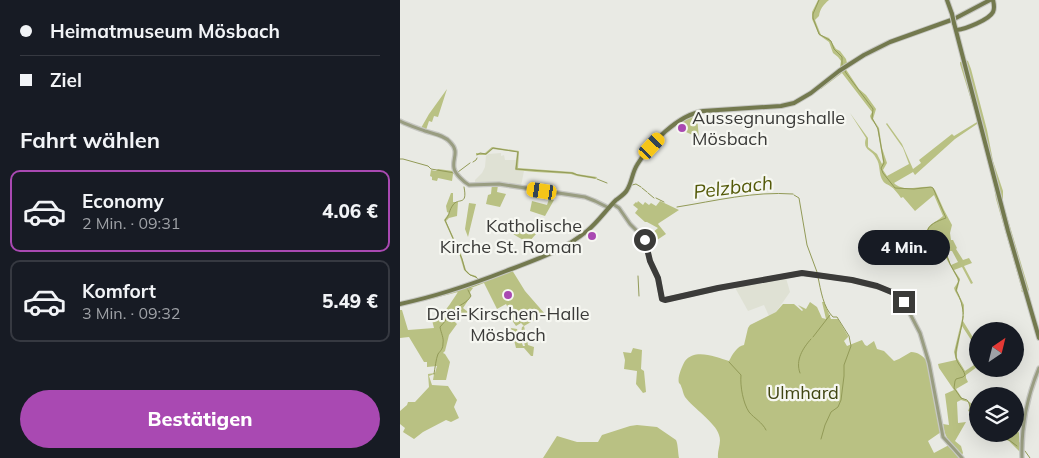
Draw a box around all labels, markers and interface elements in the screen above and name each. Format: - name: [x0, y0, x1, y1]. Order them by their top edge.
- text: Heimatmuseum Mösbach: [50, 19, 280, 43]
- text: Ziel: [50, 68, 82, 92]
- place label: Aussegnungshalle Mösbach: [692, 106, 845, 150]
- marker: Aussegnungshalle Mösbach: [676, 122, 688, 134]
- text: Fahrt wählen: [20, 126, 160, 154]
- car: [636, 130, 667, 162]
- water label: Pelzbach: [692, 170, 774, 204]
- car: [526, 181, 557, 201]
- icon: car: [22, 189, 67, 234]
- text: Economy: [82, 189, 164, 213]
- text: 4.06 €: [322, 199, 378, 223]
- text: 2 Min. · 09:31: [82, 213, 180, 233]
- place label: Katholische Kirche St. Roman: [440, 214, 582, 258]
- route start: [634, 229, 656, 251]
- marker: Katholische Kirche St. Roman: [586, 230, 598, 242]
- callout: 4 Min.: [858, 230, 950, 264]
- text: 4 Min.: [881, 237, 927, 257]
- icon: car: [22, 279, 67, 324]
- text: Komfort: [82, 279, 156, 303]
- text: 5.49 €: [322, 289, 378, 313]
- marker: Drei-Kirschen-Halle Mösbach: [502, 289, 514, 301]
- route end: [893, 291, 915, 313]
- place label: Drei-Kirschen-Halle Mösbach: [426, 302, 590, 346]
- text: 3 Min. · 09:32: [82, 303, 180, 323]
- north arrow: [969, 322, 1024, 378]
- map controls: [969, 322, 1024, 442]
- park label: Ulmhard: [767, 381, 839, 404]
- button: layers: [969, 387, 1024, 442]
- button: Bestätigen: [20, 390, 380, 448]

